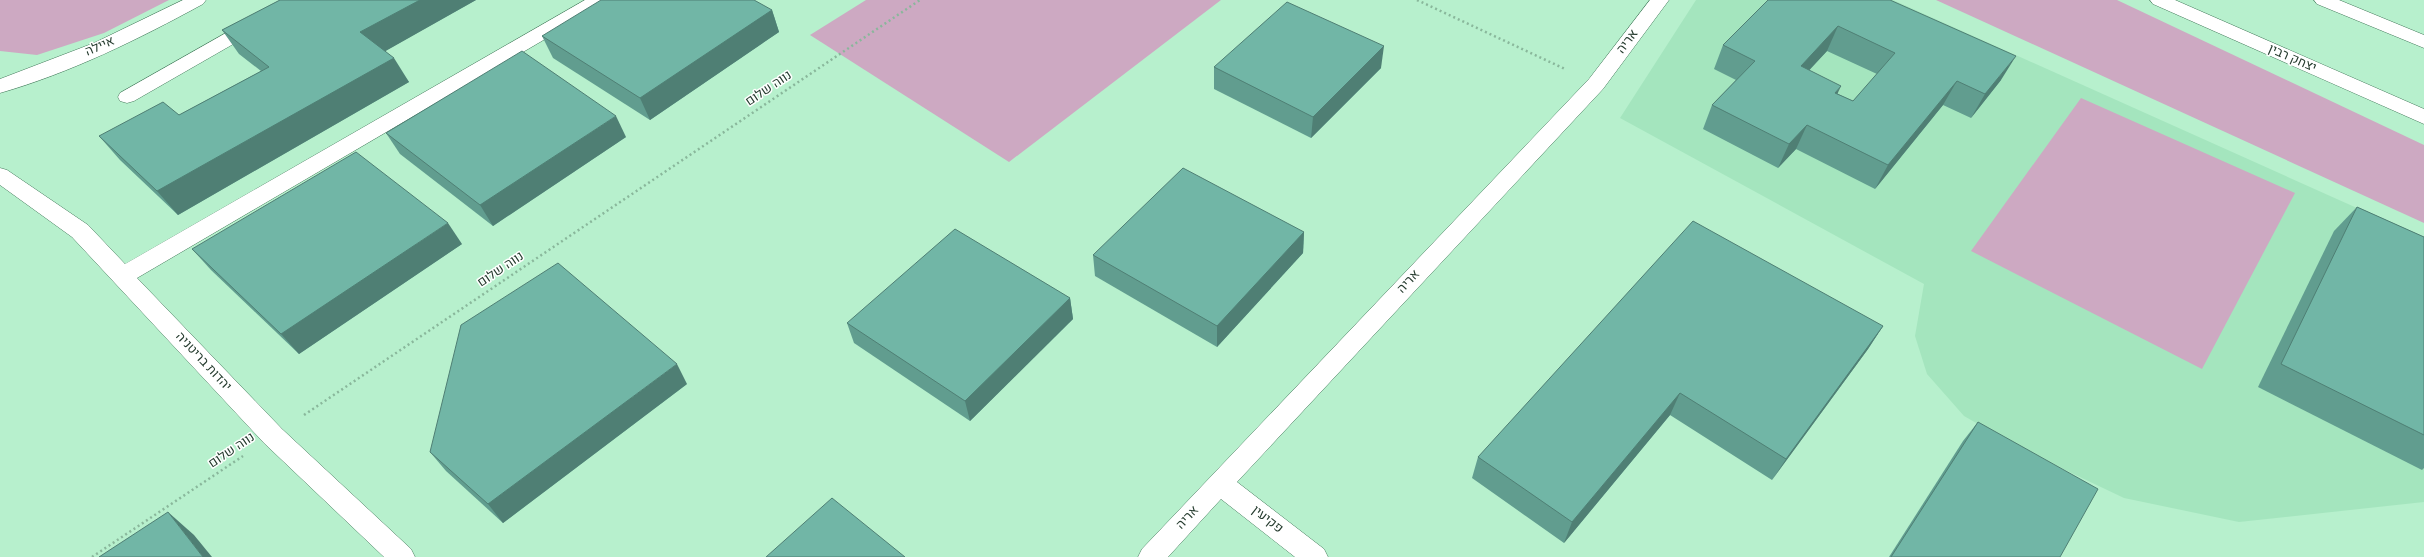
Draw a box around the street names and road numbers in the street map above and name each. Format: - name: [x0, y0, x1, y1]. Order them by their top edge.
- street label: אריה: [1614, 27, 1642, 57]
- street label: איילה: [83, 34, 117, 60]
- street label: יצחק רבין: [2265, 41, 2319, 77]
- street label: נווה שלום: [743, 68, 795, 110]
- street label: נווה שלום: [475, 249, 527, 291]
- street label: אריה: [1394, 267, 1424, 297]
- street label: יהדות בריטניה: [172, 329, 234, 395]
- street label: נווה שלום: [206, 430, 258, 472]
- street label: אריה: [1173, 503, 1203, 533]
- street label: פקיעין: [1248, 503, 1286, 537]

